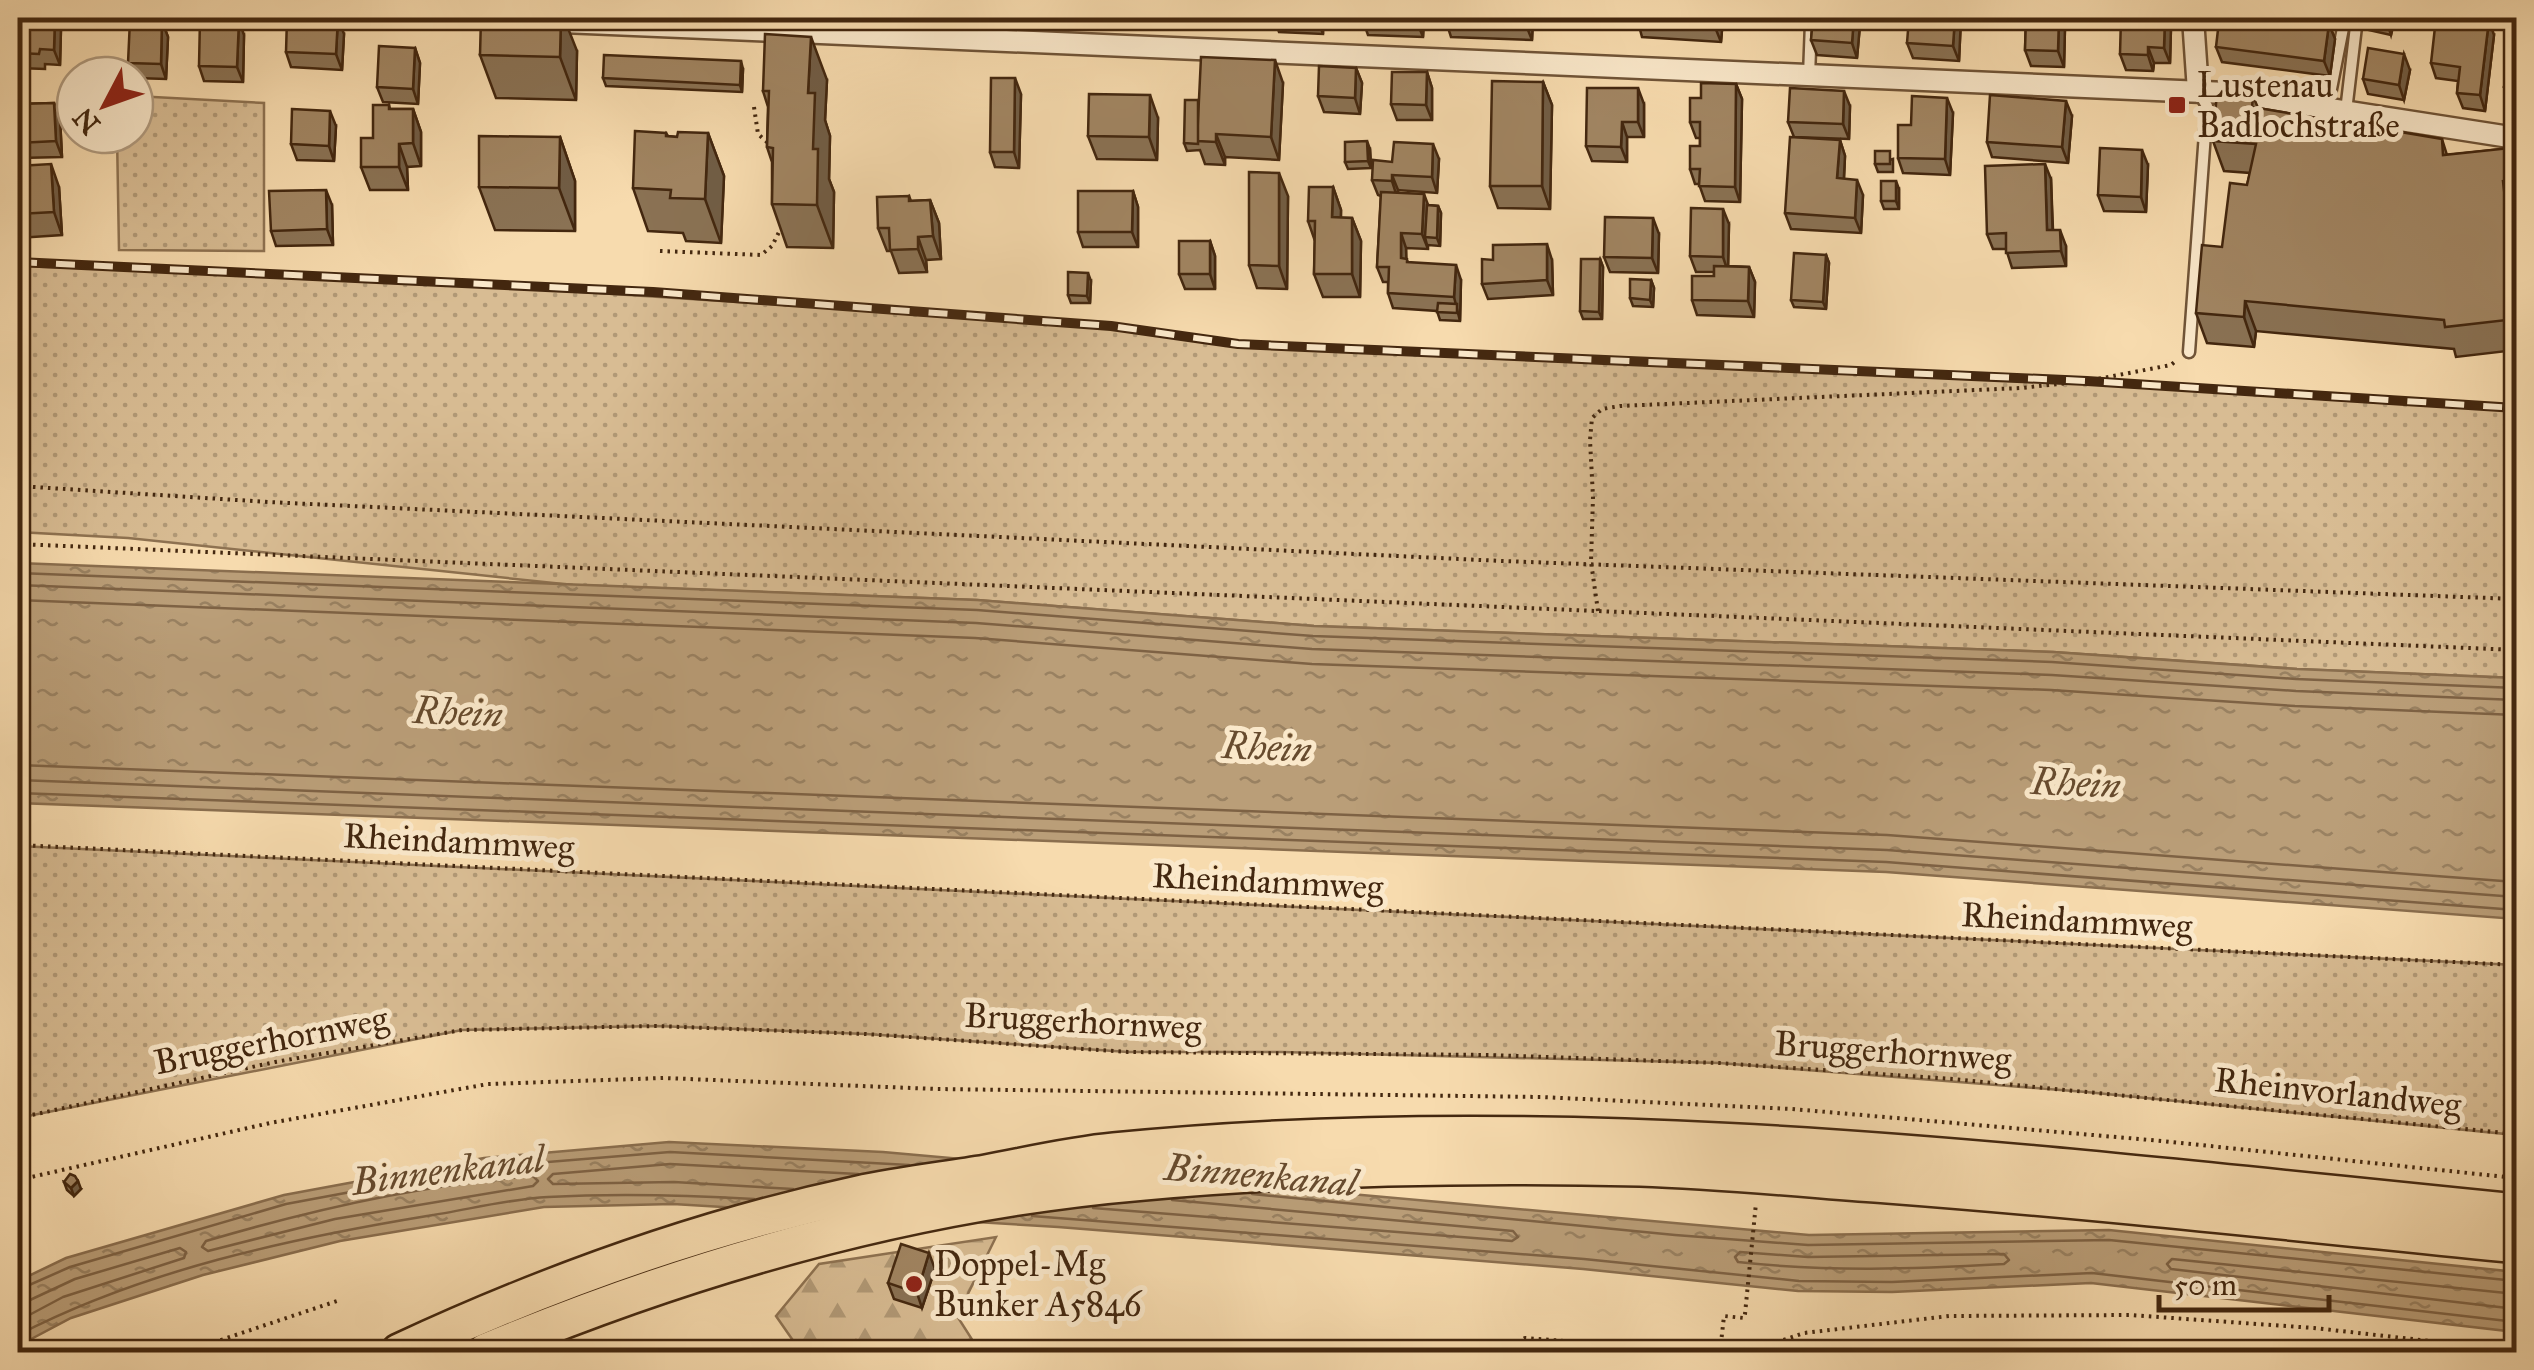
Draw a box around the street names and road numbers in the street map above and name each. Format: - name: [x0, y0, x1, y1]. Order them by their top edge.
- street label: Rheindammweg: [342, 814, 576, 869]
- street label: Rheindammweg: [1151, 854, 1385, 909]
- street label: Rheindammweg: [1960, 893, 2194, 948]
- street label: Bruggerhornweg: [963, 994, 1203, 1049]
- street label: Bruggerhornweg: [151, 997, 392, 1084]
- street label: Bruggerhornweg: [1773, 1022, 2014, 1081]
- street label: Rheinvorlandweg: [2212, 1058, 2464, 1127]

